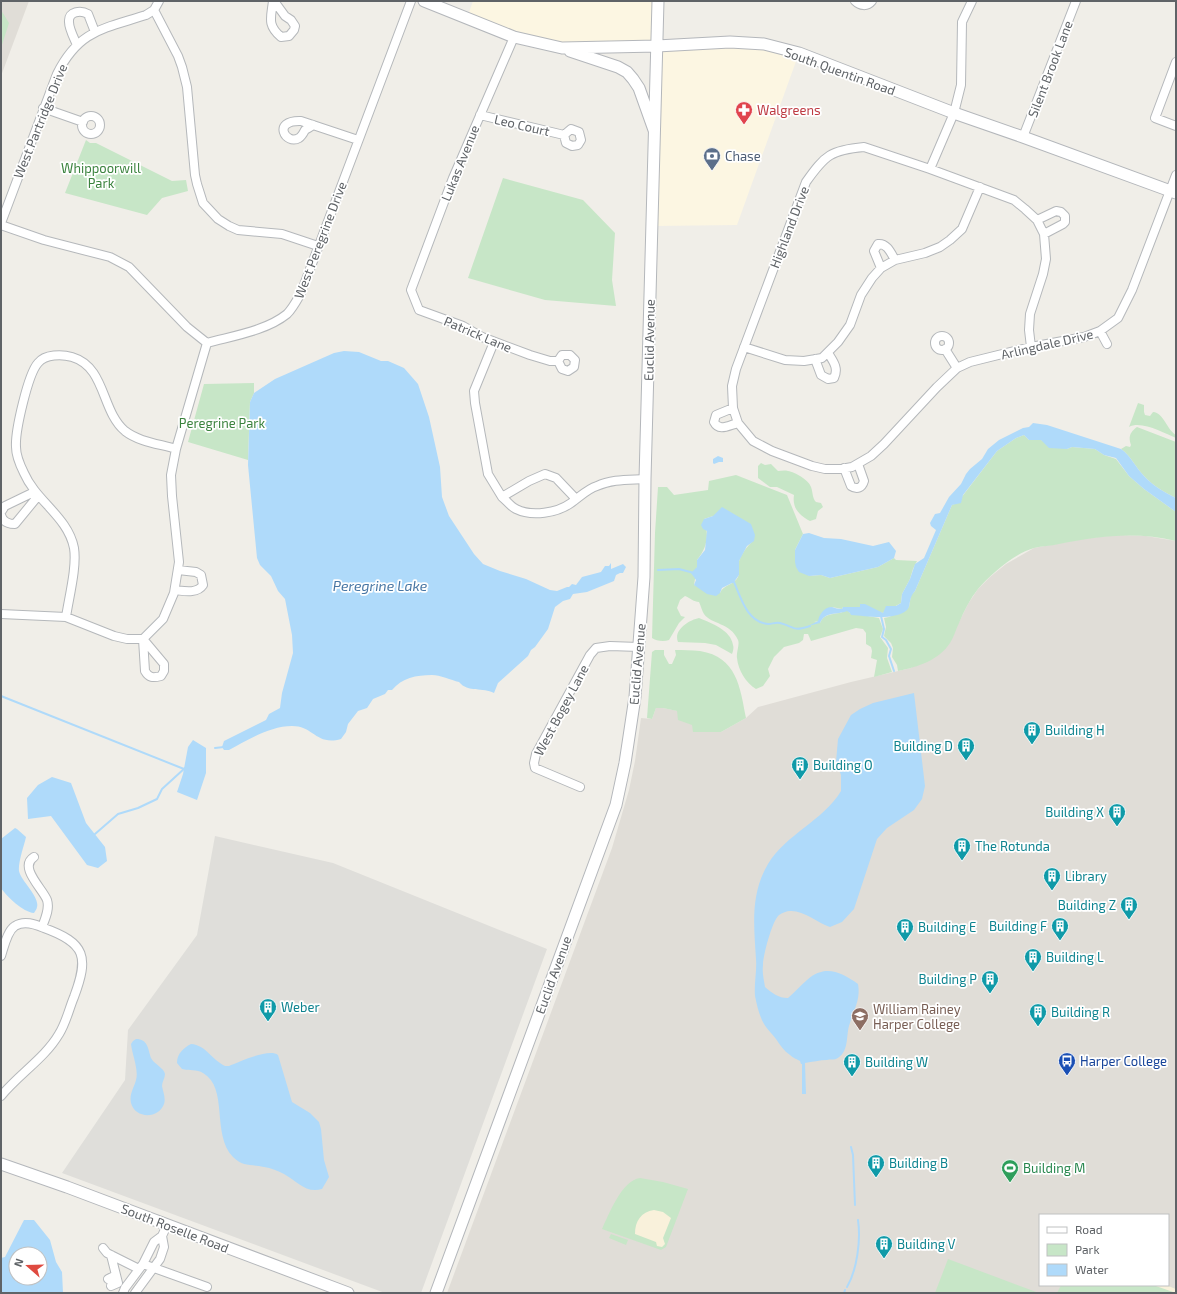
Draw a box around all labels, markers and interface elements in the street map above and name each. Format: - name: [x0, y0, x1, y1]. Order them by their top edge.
- street label: Silent Brook Lane: [1024, 18, 1076, 120]
- street label: South Quentin Road: [782, 44, 898, 98]
- street label: West Partridge Drive: [10, 61, 70, 181]
- pharmacy icon: Walgreens: [734, 100, 754, 125]
- place label: Walgreens: [757, 102, 821, 118]
- street label: Leo Court: [493, 111, 551, 139]
- street label: Lukas Avenue: [437, 123, 483, 203]
- bank icon: Chase: [702, 146, 722, 171]
- place label: Chase: [725, 148, 761, 164]
- park label: Whippoorwill Park: [61, 160, 141, 191]
- street label: West Peregrine Drive: [290, 179, 350, 301]
- street label: Highland Drive: [766, 184, 812, 270]
- street label: Euclid Avenue: [640, 299, 658, 381]
- street label: Patrick Lane: [442, 313, 514, 355]
- street label: Arlingdale Drive: [999, 326, 1095, 362]
- park label: Peregrine Park: [179, 415, 266, 431]
- water label: Peregrine Lake: [333, 577, 428, 594]
- street label: Euclid Avenue: [625, 623, 649, 705]
- street label: West Bogey Lane: [530, 662, 592, 758]
- building icon: Building H: [1022, 720, 1042, 745]
- place label: Building H: [1045, 722, 1105, 738]
- building icon: Building D: [956, 736, 976, 761]
- place label: Building D: [893, 738, 953, 754]
- building icon: Building O: [790, 755, 810, 780]
- place label: Building O: [813, 757, 873, 773]
- building icon: Building X: [1107, 802, 1127, 827]
- place label: Building X: [1045, 804, 1104, 820]
- building icon: The Rotunda: [952, 836, 972, 861]
- place label: The Rotunda: [975, 838, 1050, 854]
- building icon: Library: [1042, 866, 1062, 891]
- place label: Library: [1065, 868, 1107, 884]
- building icon: Building Z: [1119, 895, 1139, 920]
- place label: Building Z: [1058, 897, 1116, 913]
- building icon: Building F: [1050, 916, 1070, 941]
- building icon: Building E: [895, 917, 915, 942]
- place label: Building F: [989, 918, 1047, 934]
- place label: Building E: [918, 919, 976, 935]
- street label: Euclid Avenue: [532, 934, 575, 1016]
- building icon: Building L: [1023, 947, 1043, 972]
- place label: Building L: [1046, 949, 1104, 965]
- building icon: Building P: [980, 969, 1000, 994]
- place label: Building P: [918, 971, 977, 987]
- building icon: Weber: [258, 997, 278, 1022]
- place label: Weber: [281, 999, 320, 1015]
- place label: William Rainey Harper College: [873, 1001, 961, 1032]
- building icon: Building R: [1028, 1002, 1048, 1027]
- place label: Building R: [1051, 1004, 1110, 1020]
- school or university icon: William Rainey Harper College: [850, 1006, 870, 1031]
- bus stop icon: Harper College: [1057, 1051, 1077, 1076]
- building icon: Building W: [842, 1052, 862, 1077]
- place label: Harper College: [1080, 1053, 1167, 1069]
- place label: Building W: [865, 1054, 928, 1070]
- building icon: Building B: [866, 1153, 886, 1178]
- place label: Building B: [889, 1155, 948, 1171]
- sports icon: Building M: [1000, 1158, 1020, 1183]
- place label: Building M: [1023, 1160, 1085, 1176]
- street label: South Roselle Road: [119, 1200, 231, 1256]
- legend: [1039, 1214, 1169, 1286]
- text: Road: [1075, 1222, 1103, 1236]
- building icon: Building V: [874, 1234, 894, 1259]
- place label: Building V: [897, 1236, 956, 1252]
- text: Park: [1075, 1242, 1100, 1256]
- north arrow: [8, 1246, 48, 1286]
- text: N: [11, 1256, 26, 1268]
- text: Water: [1075, 1262, 1109, 1276]

